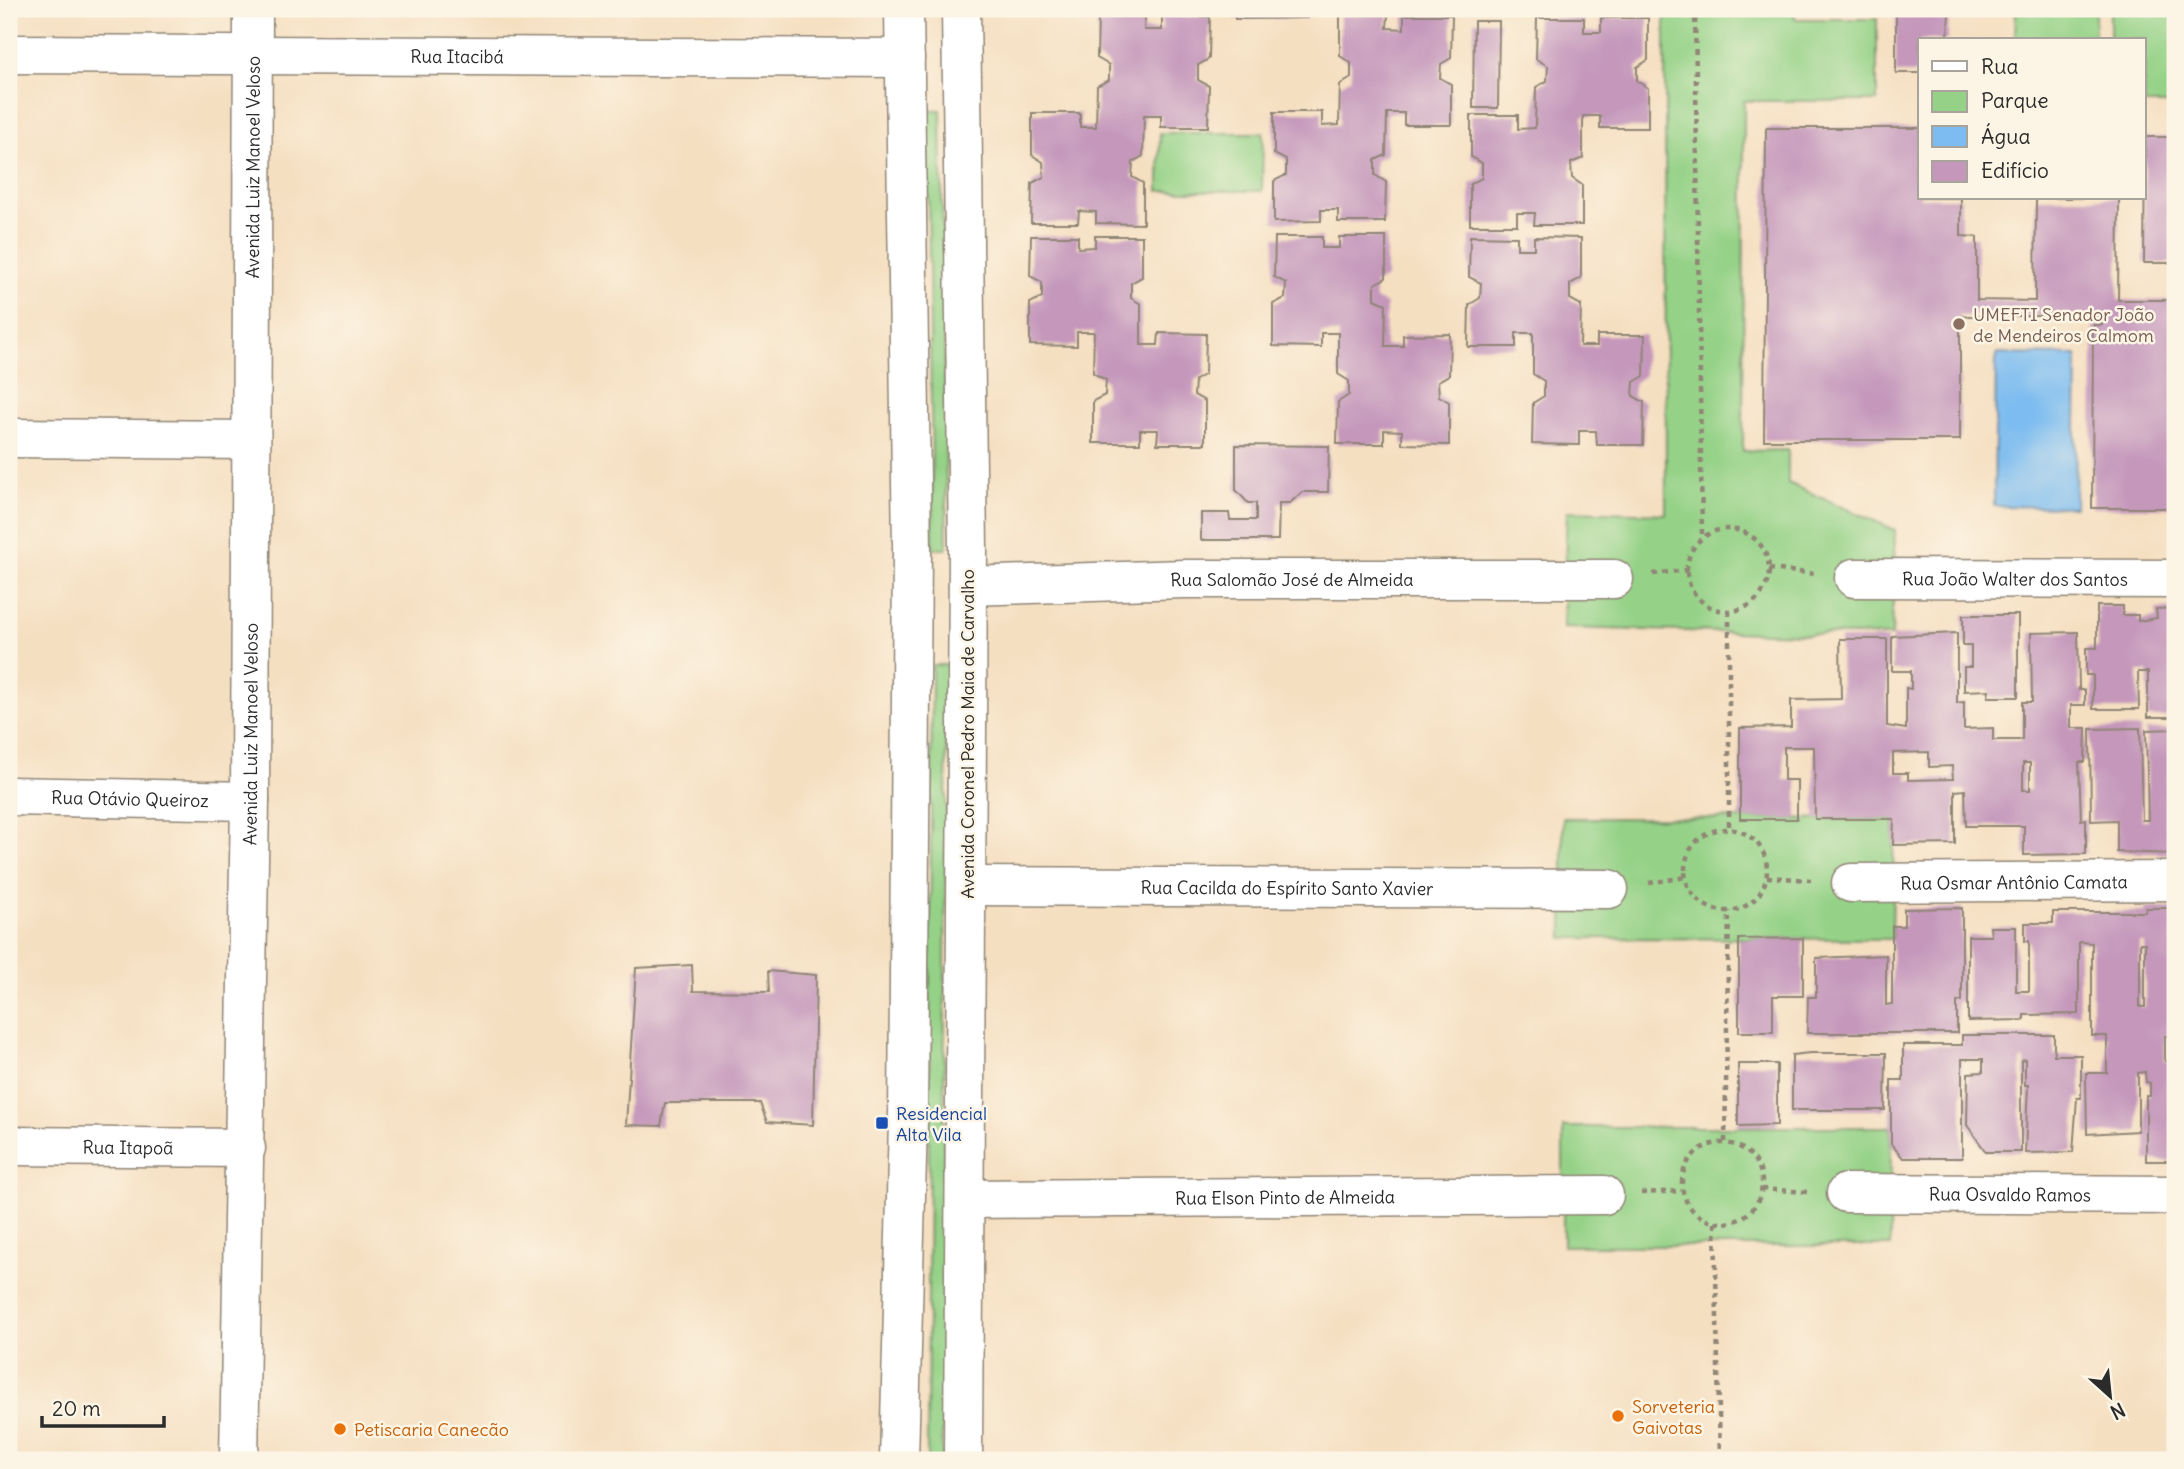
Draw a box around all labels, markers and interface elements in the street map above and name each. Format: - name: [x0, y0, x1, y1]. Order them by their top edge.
- legend: [1918, 38, 2146, 200]
- street label: Rua Itacibá: [410, 44, 504, 68]
- text: Rua: [1981, 53, 2018, 80]
- street label: Avenida Luiz Manoel Veloso: [240, 56, 264, 279]
- text: Parque: [1981, 87, 2049, 114]
- text: Água: [1981, 123, 2030, 150]
- text: Edifício: [1981, 157, 2049, 184]
- place label: UMEFTI Senador João de Mendeiros Calmom: [1973, 303, 2154, 347]
- marker: UMEFTI Senador João de Mendeiros Calmom: [1951, 316, 1967, 332]
- street label: Rua João Walter dos Santos: [1902, 567, 2128, 590]
- street label: Rua Salomão José de Almeida: [1170, 568, 1414, 591]
- street label: Avenida Coronel Pedro Maia de Carvalho: [956, 569, 979, 899]
- street label: Avenida Luiz Manoel Veloso: [238, 623, 262, 846]
- street label: Rua Otávio Queiroz: [51, 785, 209, 812]
- street label: Rua Osmar Antônio Camata: [1900, 870, 2128, 894]
- street label: Rua Cacilda do Espírito Santo Xavier: [1140, 875, 1434, 900]
- place label: Residencial Alta Vila: [896, 1102, 987, 1146]
- marker: Residencial Alta Vila: [874, 1115, 890, 1131]
- street label: Rua Itapoã: [82, 1135, 174, 1159]
- street label: Rua Osvaldo Ramos: [1929, 1182, 2091, 1206]
- street label: Rua Elson Pinto de Almeida: [1175, 1185, 1395, 1209]
- north arrow: [2076, 1360, 2146, 1430]
- scale bar: [42, 1385, 164, 1429]
- text: 20 m: [52, 1395, 101, 1422]
- place label: Sorveteria Gaivotas: [1632, 1395, 1715, 1439]
- text: N: [2106, 1397, 2129, 1425]
- marker: Sorveteria Gaivotas: [1610, 1408, 1626, 1424]
- place label: Petiscaria Canecão: [354, 1418, 509, 1441]
- marker: Petiscaria Canecão: [332, 1421, 348, 1437]

